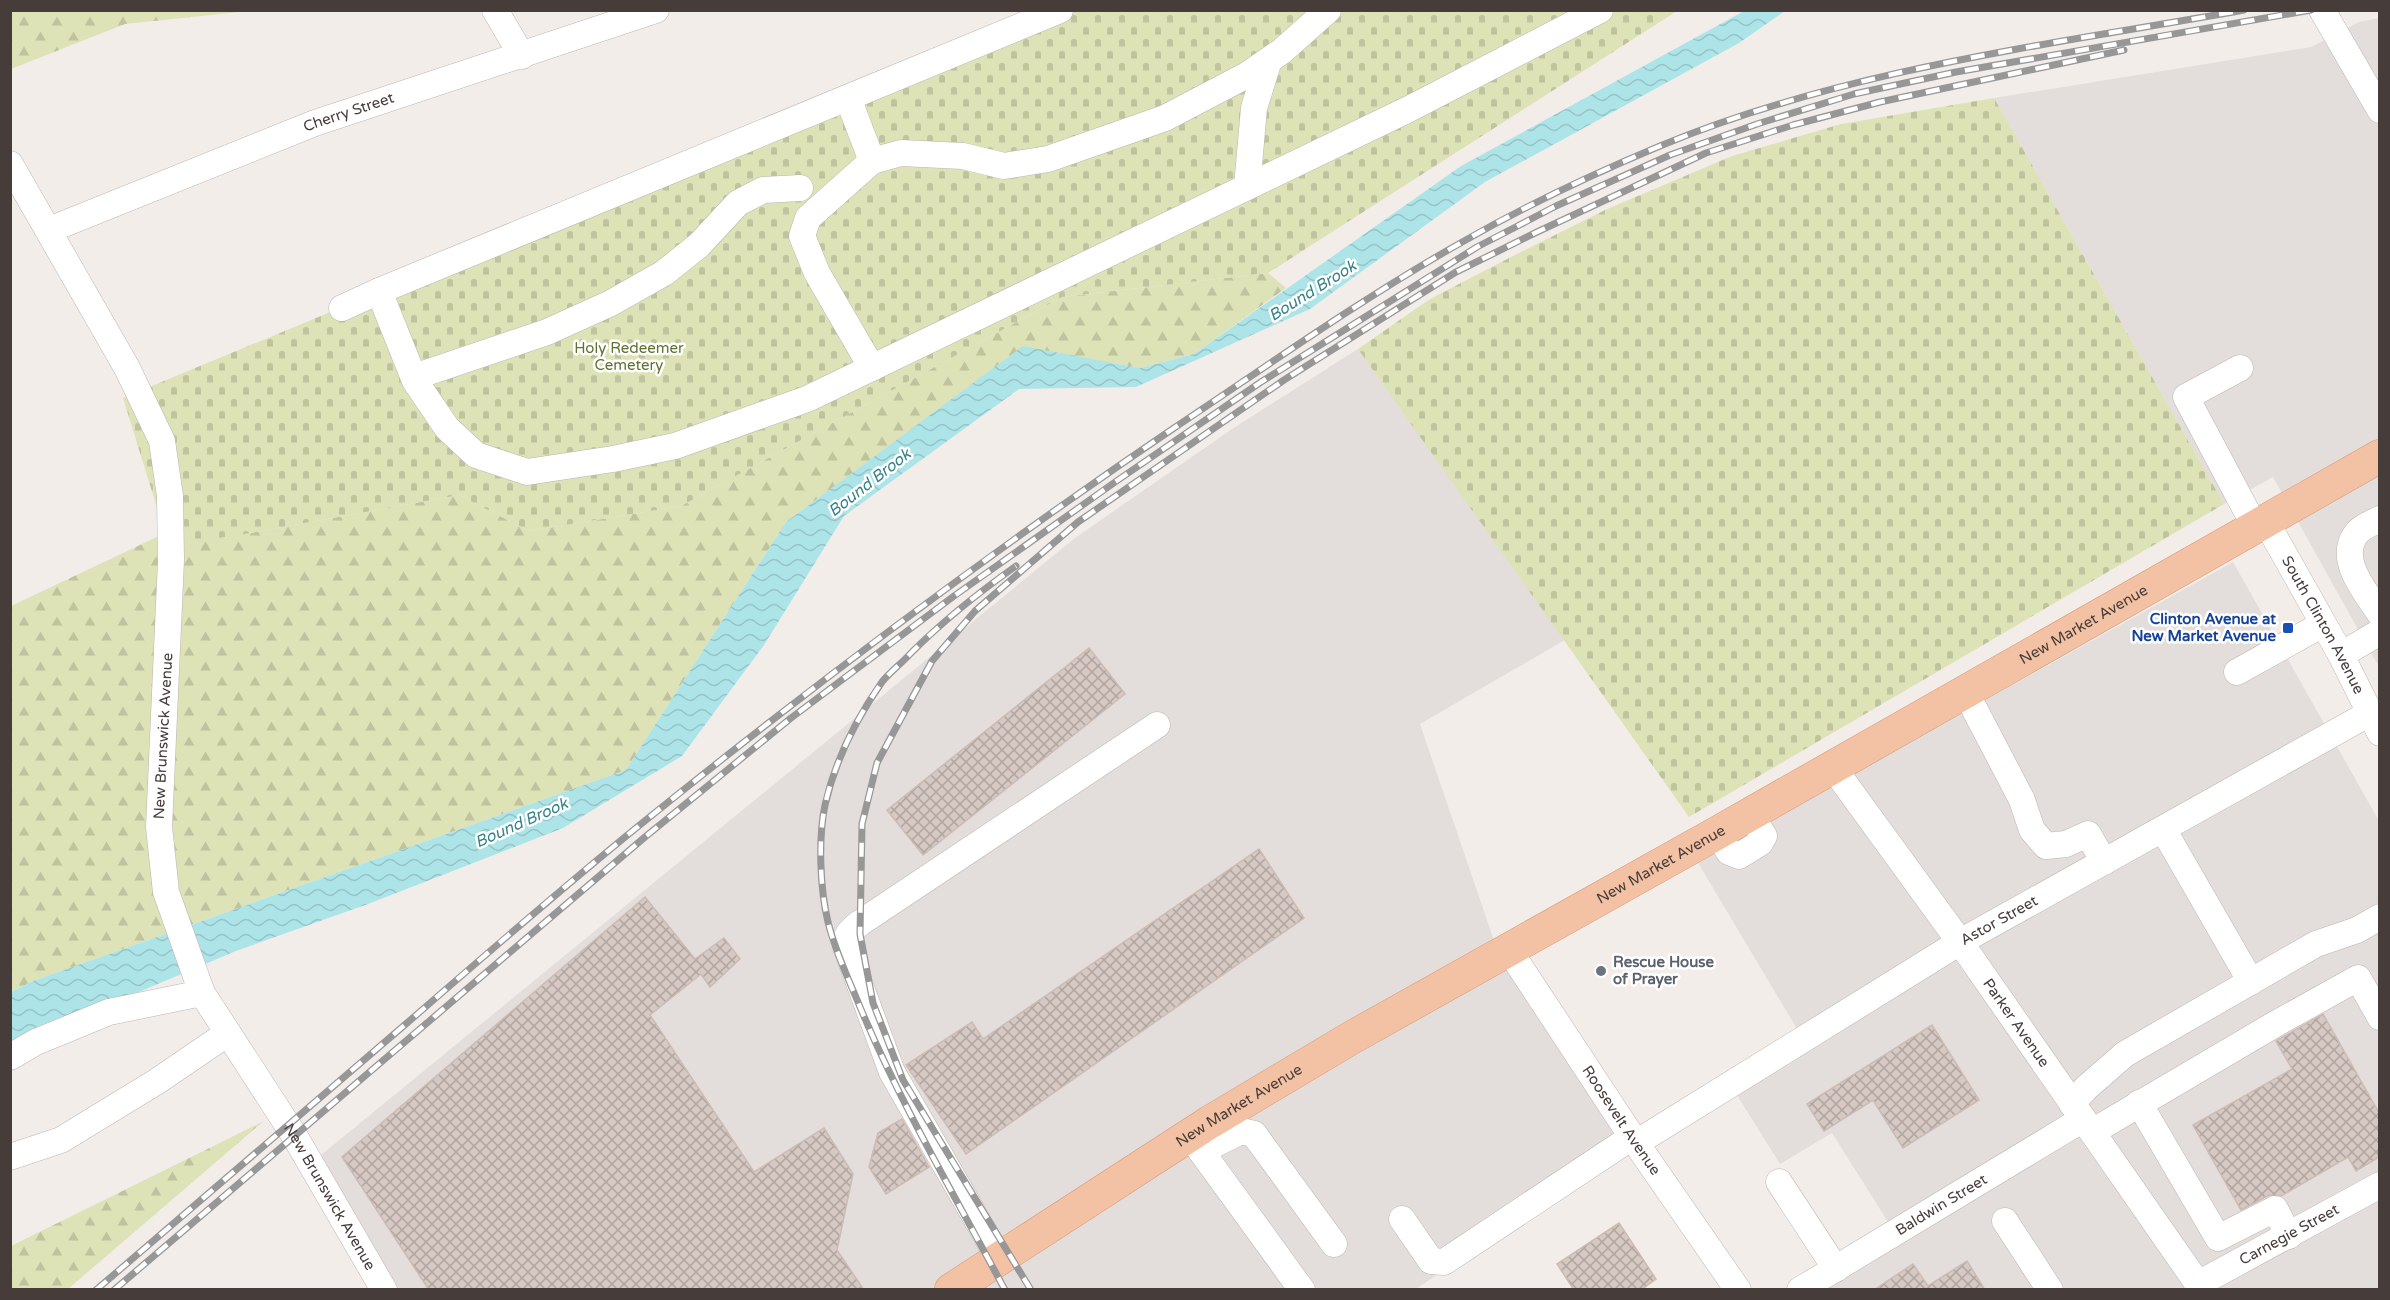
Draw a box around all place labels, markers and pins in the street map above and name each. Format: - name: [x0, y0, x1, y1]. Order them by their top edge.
- place label: Clinton Avenue at New Market Avenue: [2131, 610, 2277, 645]
- marker: Clinton Avenue at New Market Avenue: [2281, 621, 2295, 635]
- place label: Rescue House of Prayer: [1613, 953, 1714, 989]
- marker: Rescue House of Prayer: [1594, 964, 1608, 978]

